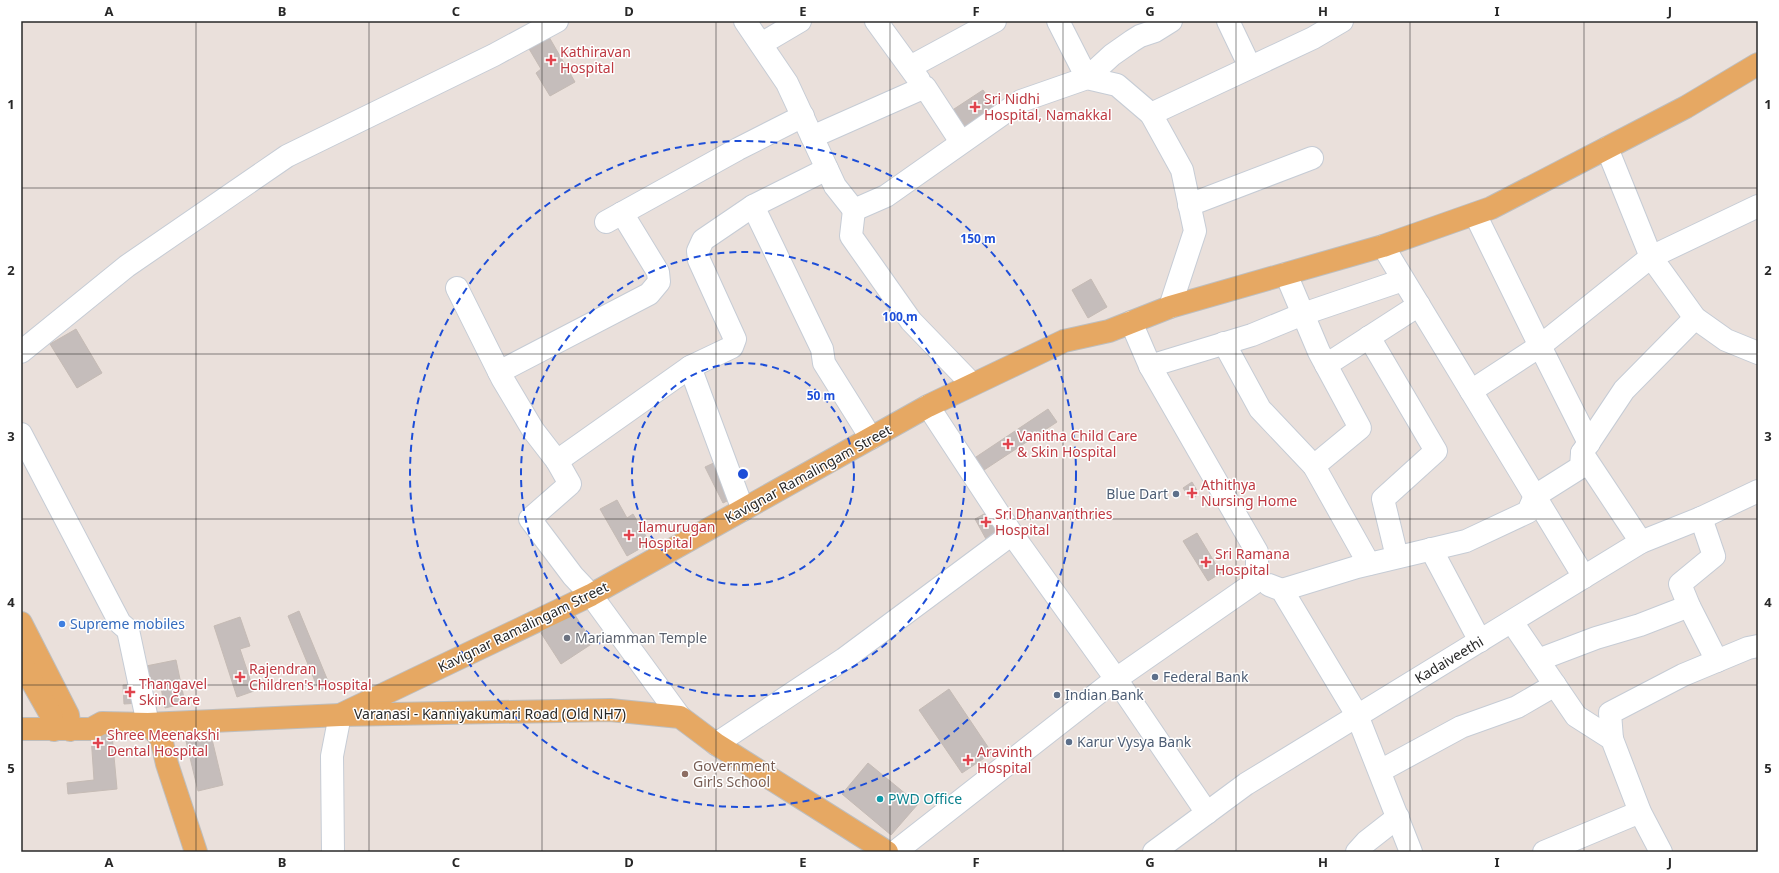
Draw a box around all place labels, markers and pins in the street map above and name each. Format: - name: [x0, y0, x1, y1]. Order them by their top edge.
- place label: Kathiravan Hospital: [560, 42, 631, 77]
- marker: Kathiravan Hospital: [545, 54, 557, 66]
- place label: Sri Nidhi Hospital, Namakkal: [984, 89, 1112, 124]
- marker: Sri Nidhi Hospital, Namakkal: [969, 101, 981, 113]
- place label: Vanitha Child Care & Skin Hospital: [1017, 426, 1138, 461]
- marker: Vanitha Child Care & Skin Hospital: [1002, 438, 1014, 450]
- centre of rings: [736, 467, 750, 481]
- place label: Athithya Nursing Home: [1201, 475, 1297, 510]
- place label: Blue Dart: [1106, 484, 1168, 503]
- marker: Athithya Nursing Home: [1186, 487, 1198, 499]
- marker: Blue Dart: [1171, 489, 1181, 499]
- place label: Sri Dhanvanthries Hospital: [995, 504, 1113, 539]
- marker: Sri Dhanvanthries Hospital: [980, 516, 992, 528]
- place label: Ilamurugan Hospital: [638, 517, 716, 552]
- marker: Ilamurugan Hospital: [623, 529, 635, 541]
- place label: Sri Ramana Hospital: [1215, 544, 1290, 579]
- marker: Sri Ramana Hospital: [1200, 556, 1212, 568]
- place label: Supreme mobiles: [70, 614, 185, 633]
- marker: Supreme mobiles: [57, 619, 67, 629]
- place label: Mariamman Temple: [575, 628, 707, 647]
- marker: Mariamman Temple: [562, 633, 572, 643]
- place label: Rajendran Children's Hospital: [249, 659, 372, 694]
- place label: Federal Bank: [1163, 667, 1249, 686]
- marker: Rajendran Children's Hospital: [234, 671, 246, 683]
- marker: Federal Bank: [1150, 672, 1160, 682]
- place label: Thangavel Skin Care: [139, 674, 207, 709]
- place label: Indian Bank: [1065, 685, 1144, 704]
- marker: Thangavel Skin Care: [124, 686, 136, 698]
- marker: Indian Bank: [1052, 690, 1062, 700]
- place label: Shree Meenakshi Dental Hospital: [107, 725, 220, 760]
- place label: Karur Vysya Bank: [1077, 732, 1192, 751]
- marker: Shree Meenakshi Dental Hospital: [92, 737, 104, 749]
- marker: Karur Vysya Bank: [1064, 737, 1074, 747]
- place label: Aravinth Hospital: [977, 742, 1032, 777]
- marker: Aravinth Hospital: [962, 754, 974, 766]
- place label: Government Girls School: [693, 756, 776, 791]
- marker: Government Girls School: [680, 769, 690, 779]
- place label: PWD Office: [888, 789, 962, 808]
- marker: PWD Office: [875, 794, 885, 804]

